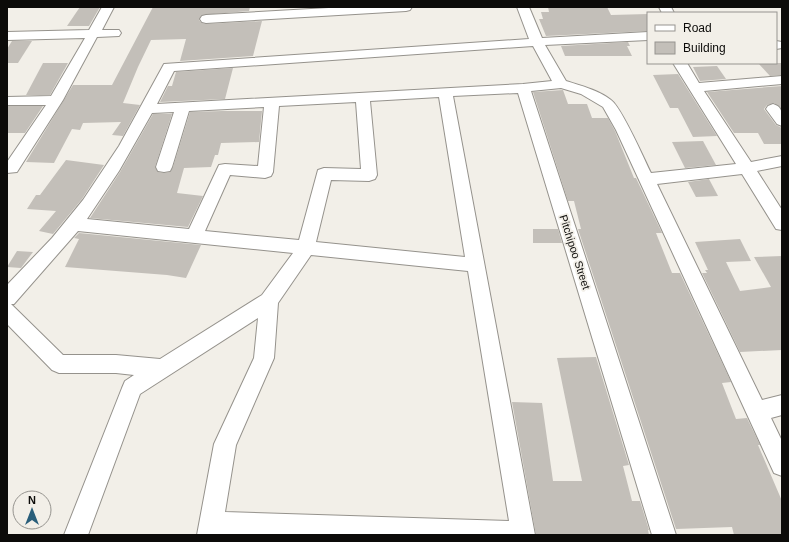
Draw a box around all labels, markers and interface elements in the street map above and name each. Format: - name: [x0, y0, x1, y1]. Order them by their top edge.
- legend: [647, 12, 777, 64]
- text: Road: [683, 21, 712, 35]
- text: Building: [683, 41, 726, 55]
- street label: Pitchipoo Street: [557, 213, 593, 291]
- north arrow: [12, 490, 52, 530]
- text: N: [28, 494, 36, 506]

